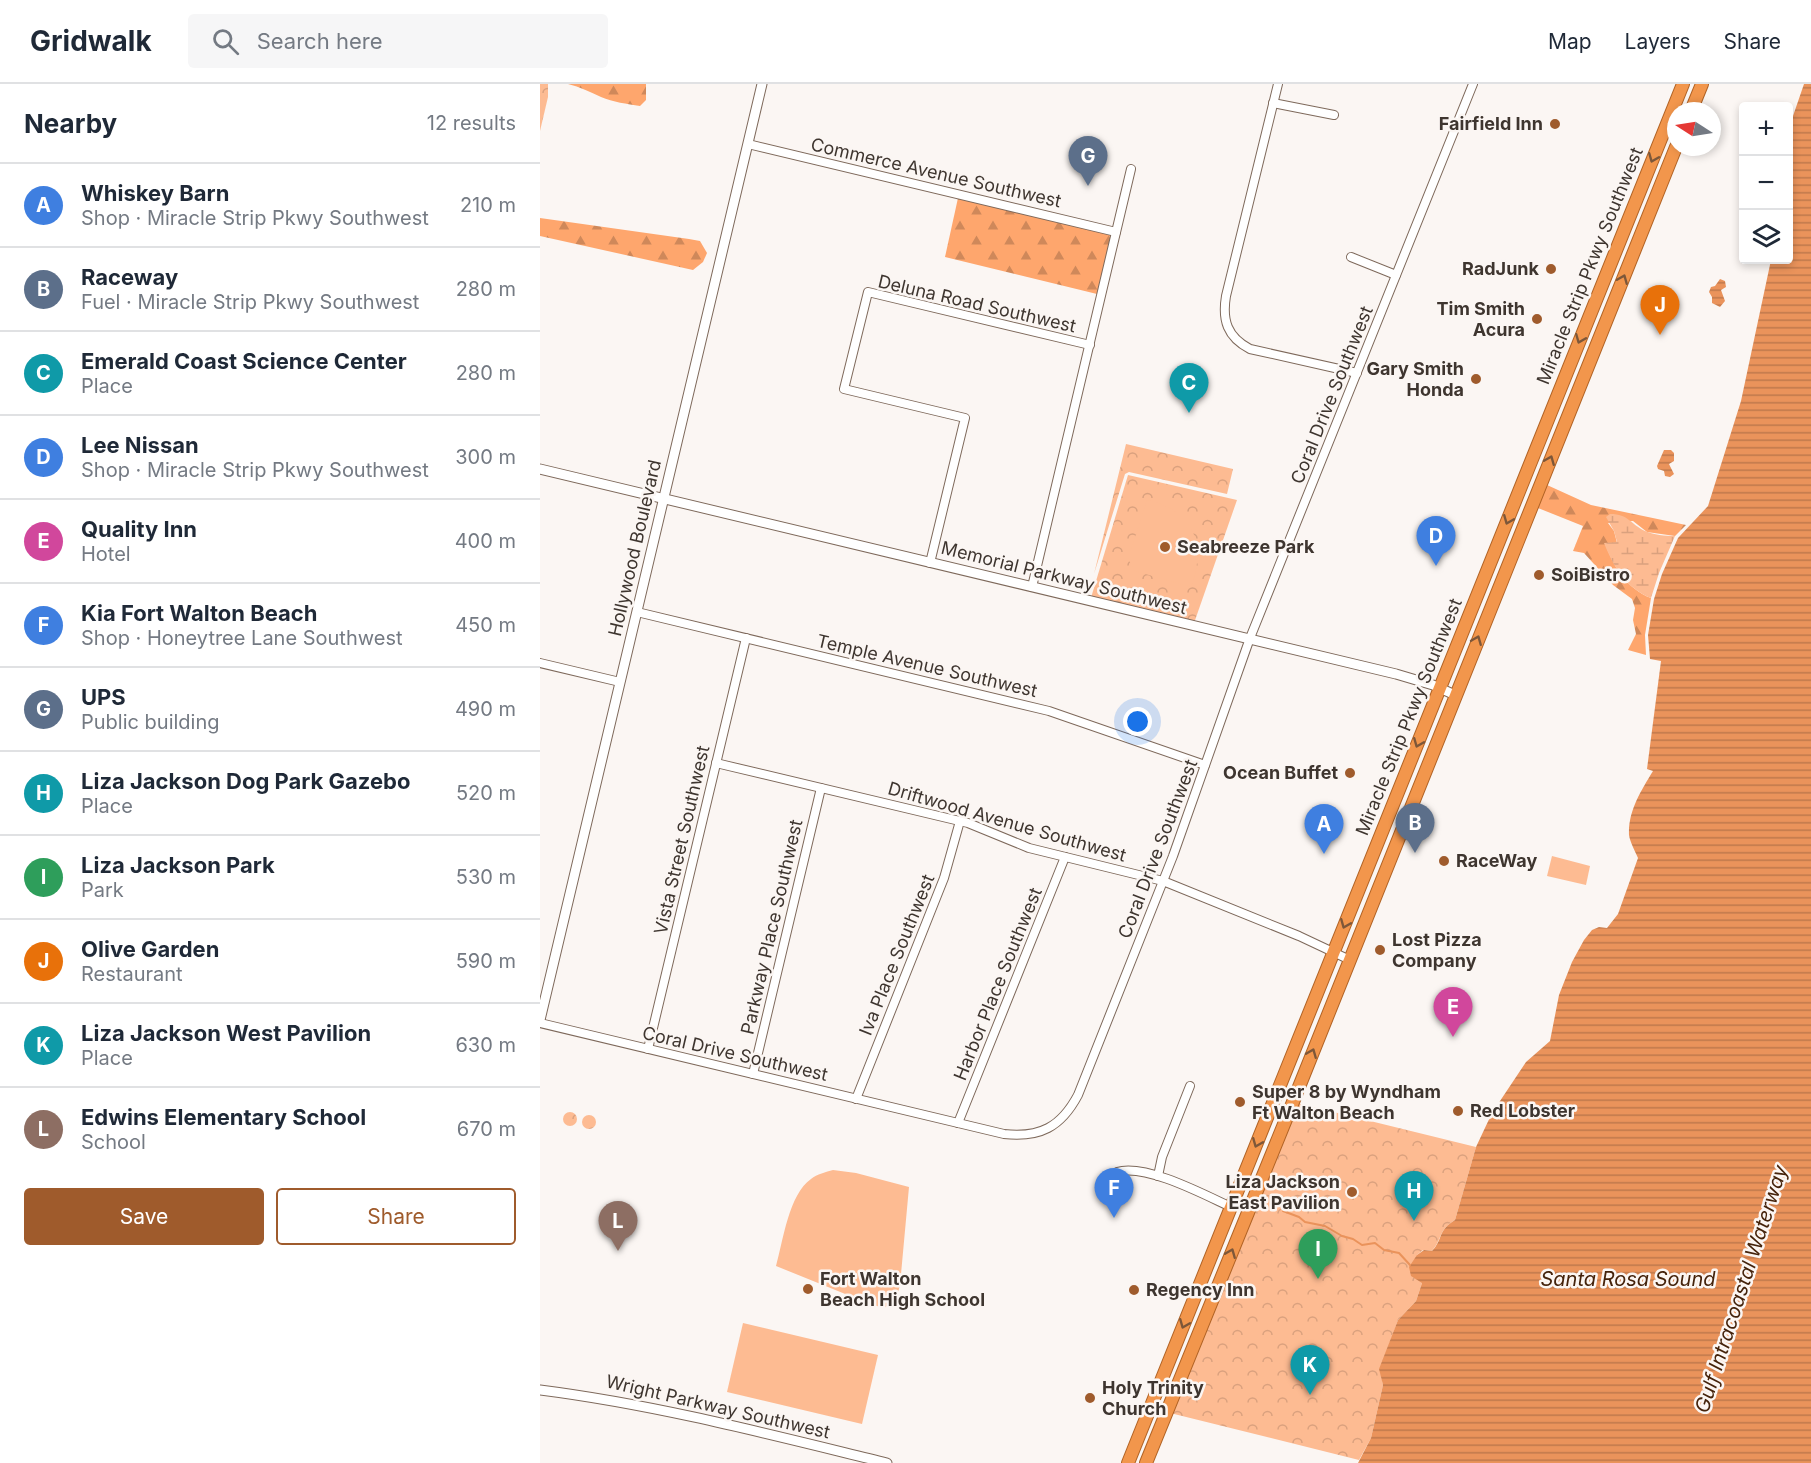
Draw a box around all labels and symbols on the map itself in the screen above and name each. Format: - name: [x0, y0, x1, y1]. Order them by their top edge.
- north arrow: [1667, 102, 1721, 156]
- place label: Fairfield Inn: [1439, 113, 1543, 134]
- marker: Fairfield Inn: [1548, 117, 1562, 131]
- street label: Commerce Avenue Southwest: [809, 133, 1063, 212]
- pin: G: [1068, 136, 1108, 186]
- street label: Miracle Strip Pkwy Southwest: [1532, 144, 1647, 387]
- one-way arrow: [1648, 152, 1660, 163]
- place label: RadJunk: [1462, 258, 1540, 279]
- marker: RadJunk: [1544, 262, 1558, 276]
- street label: Deluna Road Southwest: [876, 270, 1078, 337]
- one-way arrow: [1616, 274, 1628, 285]
- pin: J: [1640, 286, 1680, 335]
- place label: Tim Smith Acura: [1436, 298, 1525, 340]
- street label: Coral Drive Southwest: [1286, 303, 1377, 487]
- marker: Tim Smith Acura: [1530, 312, 1544, 326]
- one-way arrow: [1575, 333, 1588, 343]
- place label: Gary Smith Honda: [1366, 358, 1464, 400]
- pin: C: [1170, 364, 1208, 413]
- marker: Gary Smith Honda: [1469, 372, 1483, 386]
- one-way arrow: [1543, 455, 1555, 466]
- street label: Hollywood Boulevard: [604, 458, 665, 638]
- one-way arrow: [1503, 513, 1515, 524]
- pin: D: [1416, 516, 1456, 566]
- place label: Seabreeze Park: [1177, 536, 1315, 557]
- street label: Memorial Parkway Southwest: [939, 537, 1189, 618]
- marker: Seabreeze Park: [1158, 540, 1172, 554]
- place label: SoiBistro: [1551, 564, 1630, 585]
- marker: SoiBistro: [1532, 568, 1546, 582]
- street label: Miracle Strip Pkwy Southwest: [1351, 595, 1466, 838]
- street label: Temple Avenue Southwest: [815, 630, 1039, 701]
- one-way arrow: [1470, 636, 1482, 647]
- your location: [1123, 707, 1152, 736]
- one-way arrow: [1413, 736, 1425, 747]
- street label: Vista Street Southwest: [650, 743, 713, 936]
- street label: Coral Drive Southwest: [1114, 756, 1201, 941]
- place label: Ocean Buffet: [1223, 762, 1338, 783]
- marker: Ocean Buffet: [1343, 766, 1357, 780]
- street label: Driftwood Avenue Southwest: [886, 777, 1129, 866]
- pin: A: [1304, 804, 1344, 854]
- pin: B: [1396, 804, 1434, 853]
- street label: Parkway Place Southwest: [737, 817, 807, 1036]
- place label: RaceWay: [1456, 850, 1537, 871]
- marker: RaceWay: [1437, 854, 1451, 868]
- street label: Iva Place Southwest: [855, 871, 938, 1038]
- street label: Harbor Place Southwest: [949, 884, 1046, 1083]
- one-way arrow: [1340, 917, 1352, 928]
- place label: Lost Pizza Company: [1392, 929, 1482, 971]
- marker: Lost Pizza Company: [1373, 943, 1387, 957]
- pin: E: [1434, 988, 1472, 1037]
- street label: Coral Drive Southwest: [640, 1022, 830, 1085]
- one-way arrow: [1305, 1048, 1317, 1059]
- place label: Super 8 by Wyndham Ft Walton Beach: [1252, 1081, 1441, 1123]
- marker: Super 8 by Wyndham Ft Walton Beach: [1233, 1095, 1247, 1109]
- place label: Red Lobster: [1470, 1100, 1575, 1121]
- marker: Red Lobster: [1451, 1104, 1465, 1118]
- one-way arrow: [1251, 1138, 1264, 1148]
- water label: Gulf Intracoastal Waterway: [1690, 1161, 1793, 1416]
- pin: F: [1094, 1168, 1134, 1218]
- place label: Liza Jackson East Pavilion: [1226, 1171, 1340, 1213]
- pin: H: [1394, 1172, 1434, 1221]
- marker: Liza Jackson East Pavilion: [1345, 1185, 1359, 1199]
- pin: L: [598, 1202, 638, 1251]
- pin: I: [1298, 1230, 1338, 1279]
- one-way arrow: [1224, 1248, 1236, 1259]
- water label: Santa Rosa Sound: [1541, 1267, 1716, 1291]
- place label: Fort Walton Beach High School: [820, 1268, 985, 1310]
- place label: Regency Inn: [1146, 1279, 1254, 1300]
- marker: Fort Walton Beach High School: [801, 1282, 815, 1296]
- marker: Regency Inn: [1127, 1283, 1141, 1297]
- one-way arrow: [1179, 1318, 1191, 1329]
- pin: K: [1290, 1346, 1330, 1395]
- street label: Wright Parkway Southwest: [604, 1370, 832, 1443]
- place label: Holy Trinity Church: [1102, 1377, 1204, 1419]
- marker: Holy Trinity Church: [1083, 1391, 1097, 1405]

